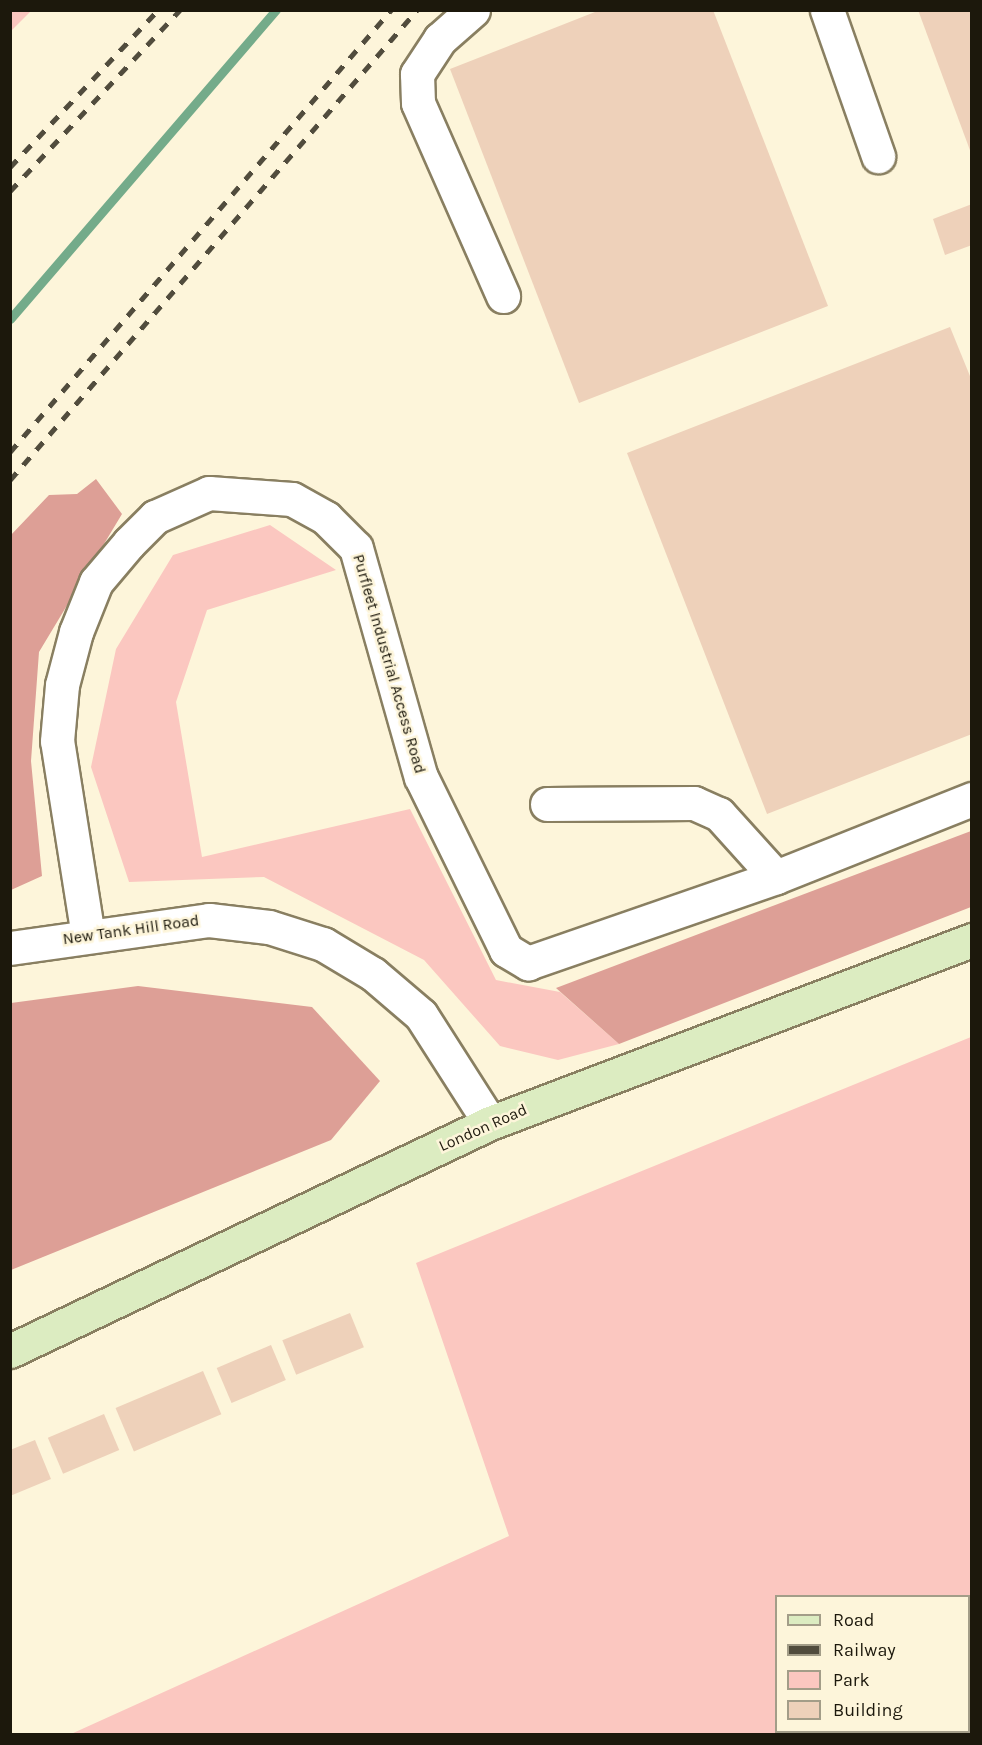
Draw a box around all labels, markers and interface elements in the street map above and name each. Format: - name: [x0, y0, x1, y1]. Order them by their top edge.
- street label: Purfleet Industrial Access Road: [348, 552, 430, 776]
- street label: New Tank Hill Road: [62, 911, 200, 949]
- street label: London Road: [436, 1100, 530, 1156]
- legend: [775, 1595, 970, 1733]
- text: Road: [833, 1609, 874, 1631]
- text: Railway: [833, 1639, 896, 1661]
- text: Park: [833, 1669, 870, 1691]
- text: Building: [833, 1699, 903, 1721]

